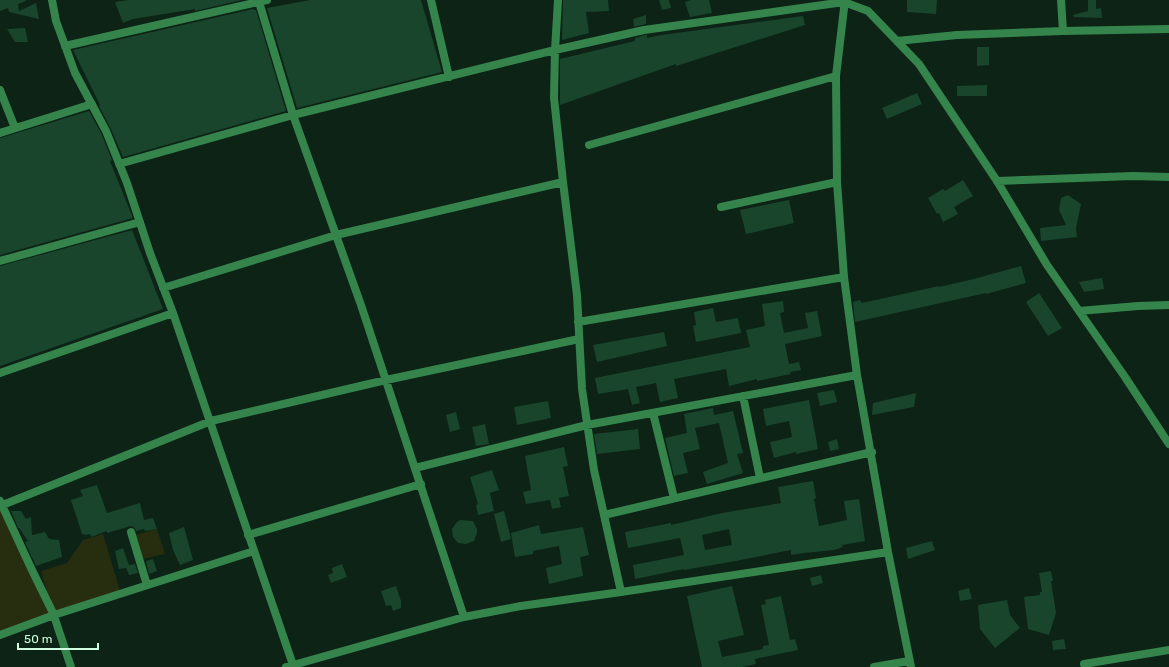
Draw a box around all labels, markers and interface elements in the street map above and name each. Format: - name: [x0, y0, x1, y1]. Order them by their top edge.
- scale bar: [18, 625, 98, 651]
- text: 50 m: [24, 632, 52, 646]

